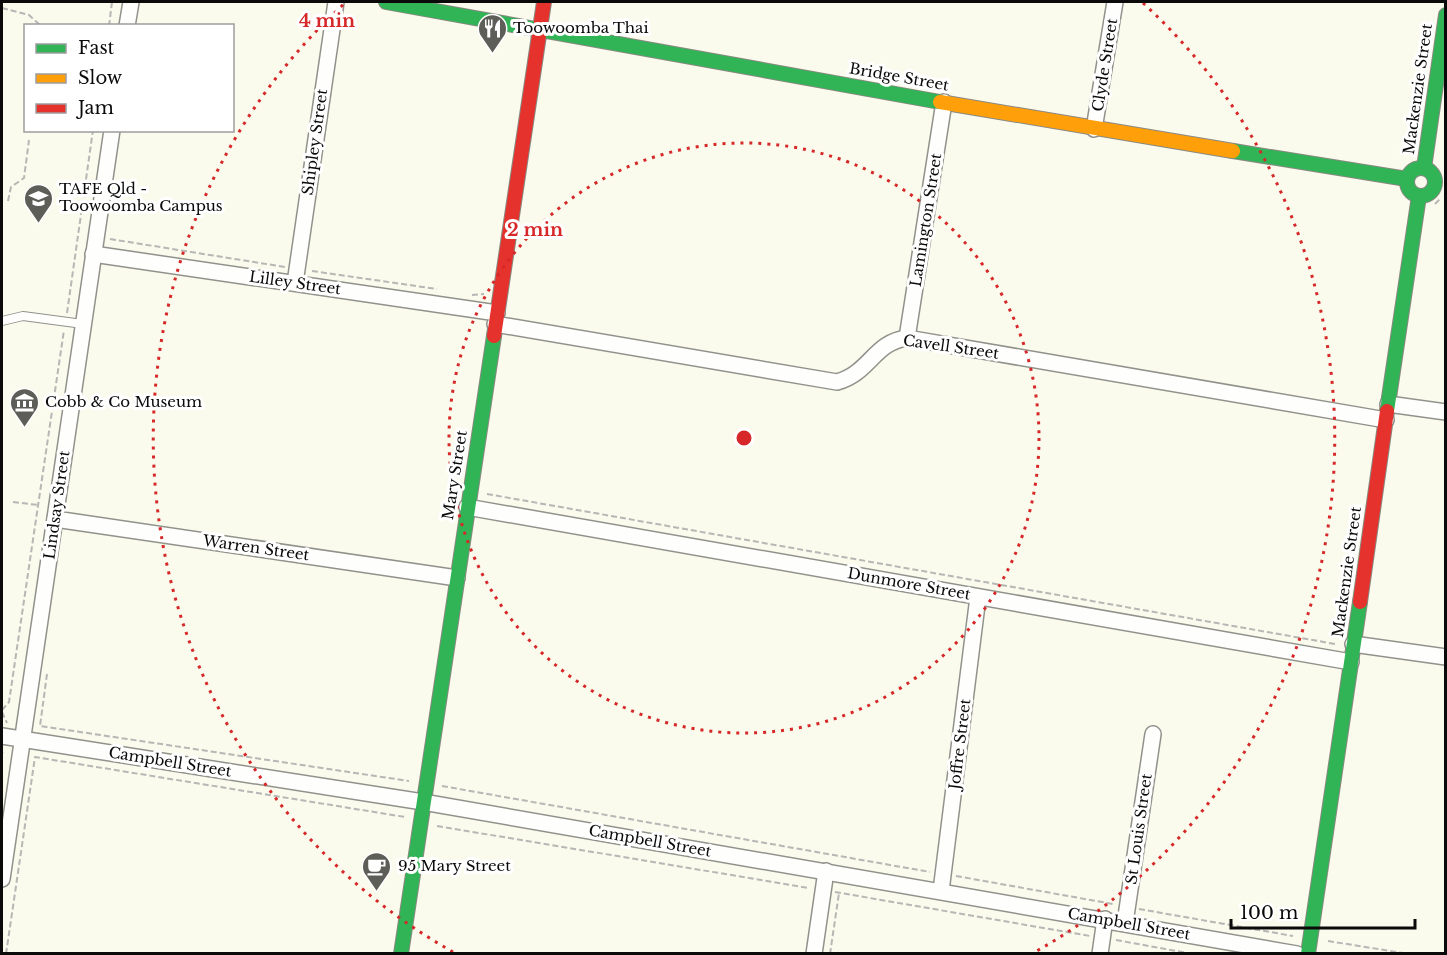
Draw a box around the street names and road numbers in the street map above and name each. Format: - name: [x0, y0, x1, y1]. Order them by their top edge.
- street label: Clyde Street: [1088, 17, 1121, 113]
- street label: Mackenzie Street: [1399, 22, 1436, 156]
- street label: Bridge Street: [848, 58, 951, 95]
- street label: Shipley Street: [298, 87, 331, 196]
- street label: Lamington Street: [906, 151, 945, 288]
- street label: Lilley Street: [248, 267, 343, 298]
- street label: Cavell Street: [902, 330, 1001, 363]
- street label: Mary Street: [438, 428, 471, 521]
- street label: Lindsay Street: [39, 449, 74, 561]
- street label: Mackenzie Street: [1328, 505, 1365, 639]
- street label: Warren Street: [201, 531, 311, 564]
- street label: Dunmore Street: [846, 563, 972, 604]
- street label: Joffre Street: [944, 697, 975, 792]
- street label: Campbell Street: [107, 742, 233, 781]
- street label: St Louis Street: [1121, 772, 1156, 886]
- street label: Campbell Street: [587, 820, 713, 861]
- street label: Campbell Street: [1066, 903, 1192, 944]

